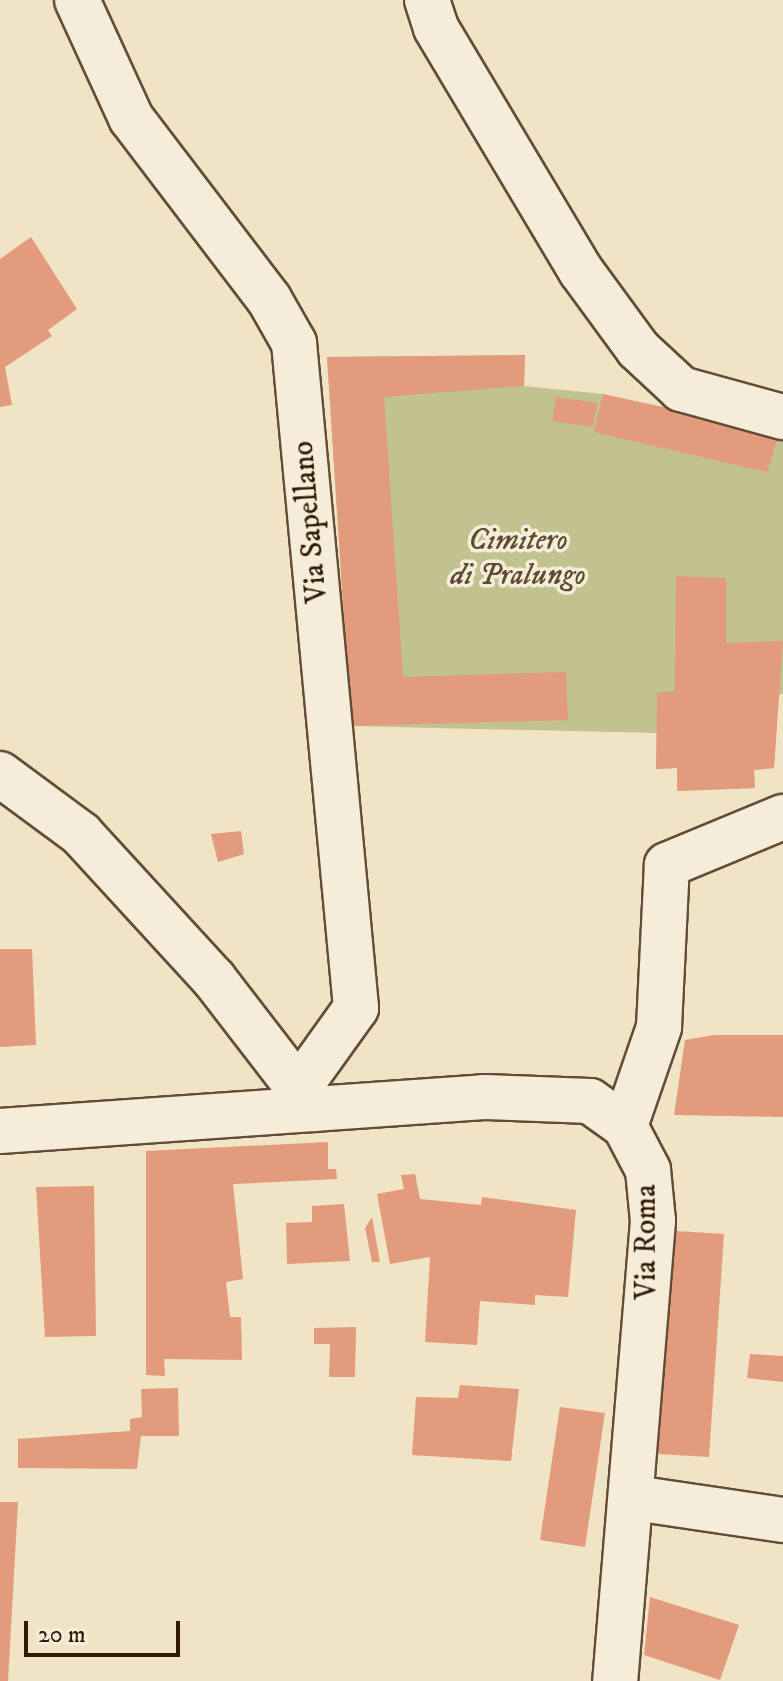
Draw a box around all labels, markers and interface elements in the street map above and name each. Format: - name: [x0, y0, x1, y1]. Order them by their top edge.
- street label: Via Sapellano: [286, 439, 336, 605]
- park label: Cimitero di Pralungo: [450, 523, 586, 594]
- street label: Via Roma: [629, 1184, 665, 1300]
- scale bar: [28, 1605, 184, 1655]
- text: 20 m: [38, 1620, 86, 1650]

